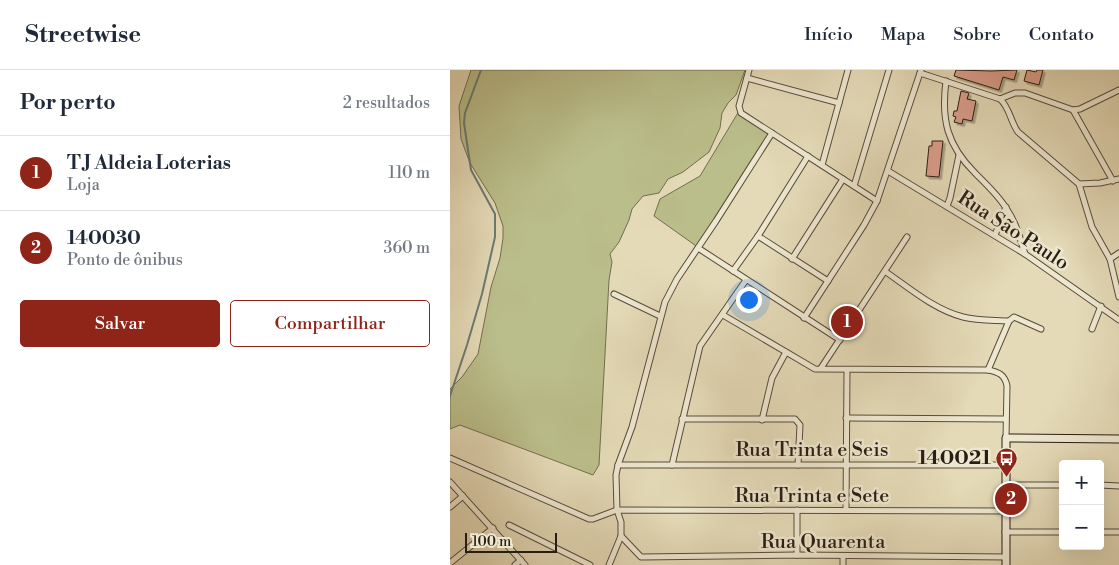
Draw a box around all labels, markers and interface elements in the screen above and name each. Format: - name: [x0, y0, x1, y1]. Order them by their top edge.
- text: Streetwise: [25, 20, 141, 50]
- text: Início: [804, 23, 853, 46]
- text: Mapa: [881, 23, 925, 46]
- text: Sobre: [953, 23, 1001, 46]
- text: Contato: [1029, 23, 1094, 46]
- text: Por perto: [20, 90, 116, 116]
- text: 2 resultados: [343, 93, 430, 113]
- text: T J Aldeia Loterias: [67, 151, 231, 175]
- text: 1: [32, 163, 40, 183]
- text: 110 m: [388, 163, 430, 183]
- text: Loja: [67, 175, 100, 195]
- street label: Rua São Paulo: [953, 186, 1073, 276]
- text: 140030: [67, 226, 141, 250]
- text: 2: [31, 238, 41, 258]
- text: 360 m: [384, 238, 430, 258]
- text: Ponto de ônibus: [67, 250, 183, 270]
- your location: [736, 287, 762, 313]
- button: Salvar: [20, 300, 220, 347]
- button: Compartilhar: [230, 300, 430, 347]
- pin: 1: [831, 303, 863, 341]
- street label: Rua Trinta e Seis: [735, 438, 889, 463]
- place label: 140021: [918, 446, 991, 471]
- bus stop icon: 140021: [995, 446, 1019, 477]
- map controls: [1059, 460, 1104, 550]
- button: +: [1059, 460, 1104, 505]
- pin: 2: [995, 480, 1027, 518]
- street label: Rua Trinta e Sete: [735, 484, 889, 509]
- button: −: [1059, 505, 1104, 550]
- scale bar: [465, 530, 558, 553]
- street label: Rua Quarenta: [761, 530, 886, 555]
- text: 100 m: [472, 533, 511, 551]

